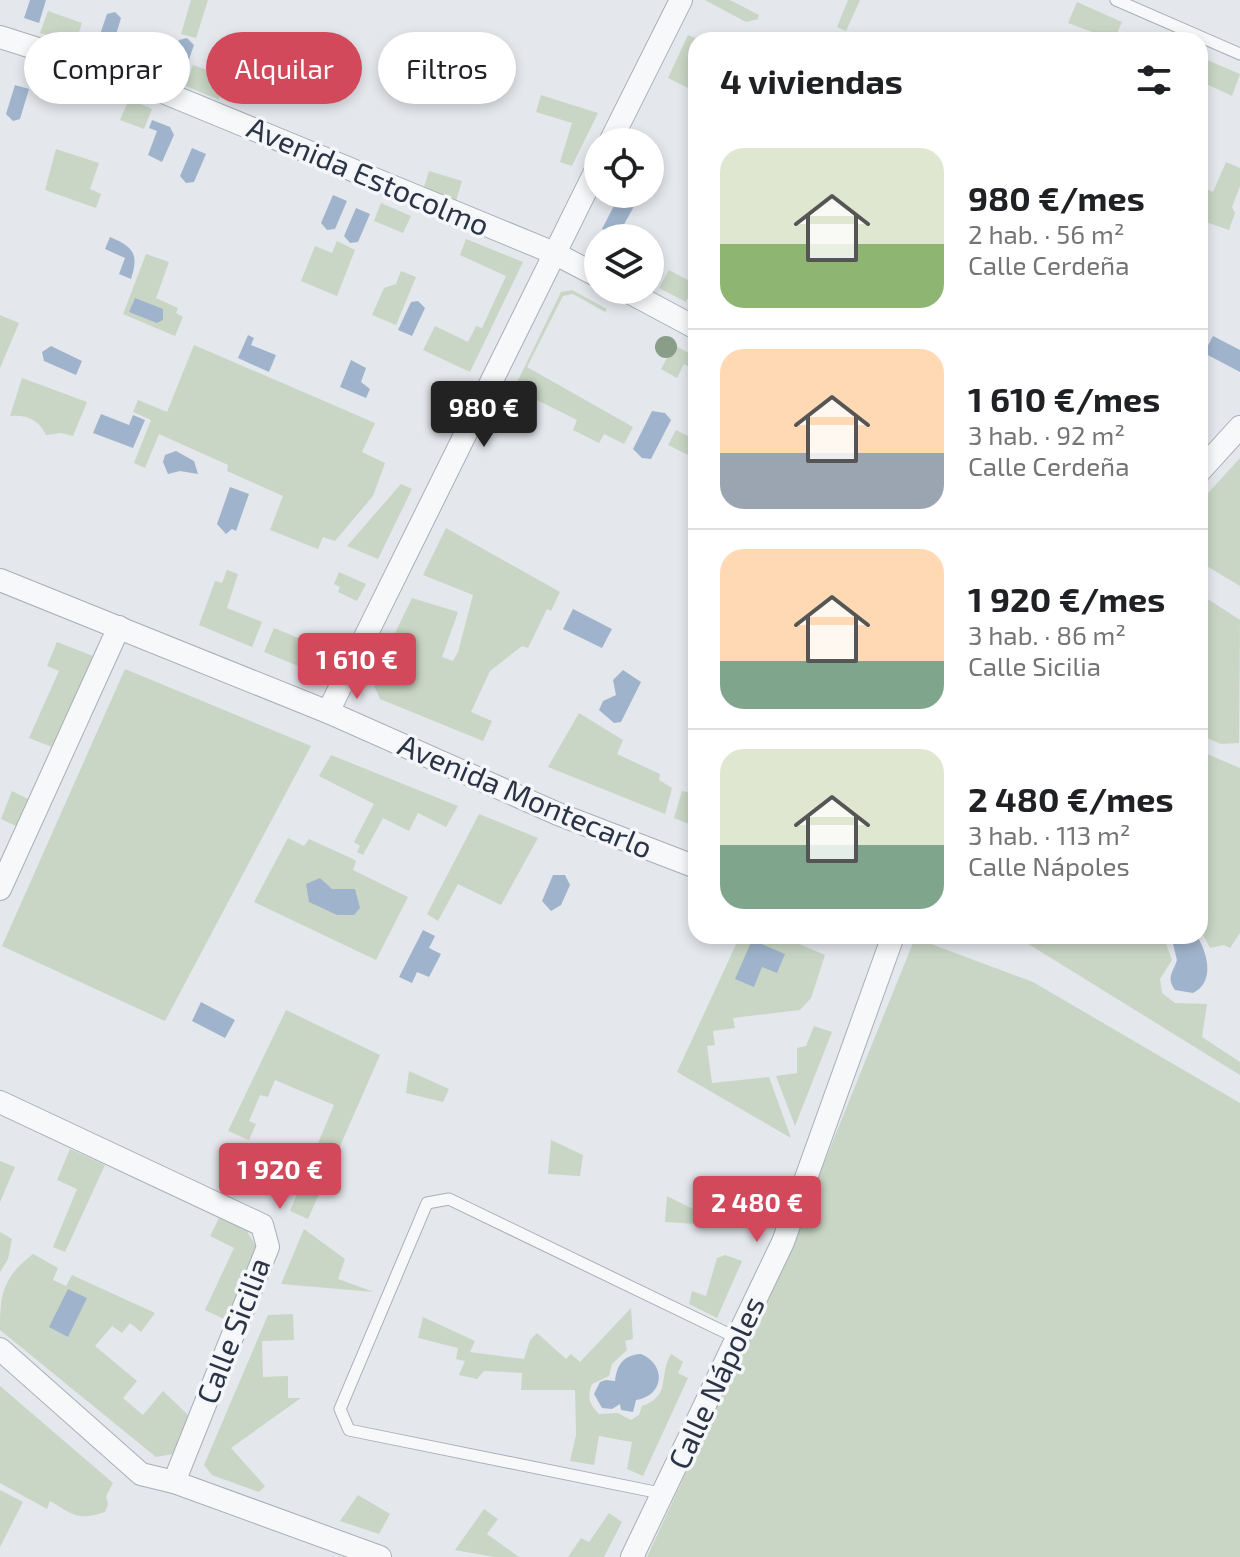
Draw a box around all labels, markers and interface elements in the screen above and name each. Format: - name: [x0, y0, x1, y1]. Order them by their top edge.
- chip: Comprar: [24, 32, 190, 104]
- chip: Alquilar: [206, 32, 362, 104]
- chip: Filtros: [378, 32, 516, 104]
- icon: filters: [1132, 58, 1176, 102]
- text: 4 viviendas: [720, 60, 903, 101]
- street label: Avenida Estocolmo: [242, 108, 495, 242]
- map controls: [584, 128, 664, 304]
- button: locate: [584, 128, 664, 208]
- text: 980 €/mes: [968, 177, 1145, 218]
- icon: home: [784, 180, 880, 276]
- text: 2 hab. · 56 m²: [968, 218, 1124, 249]
- button: layers: [584, 224, 664, 304]
- text: Calle Cerdeña: [968, 249, 1130, 280]
- text: 1 610 €/mes: [968, 378, 1160, 419]
- pin: 980 €: [428, 381, 540, 449]
- icon: home: [784, 381, 880, 477]
- text: 980 €: [449, 391, 519, 422]
- text: 3 hab. · 92 m²: [968, 419, 1125, 450]
- text: Calle Cerdeña: [968, 450, 1130, 481]
- text: 1 920 €/mes: [968, 578, 1165, 619]
- icon: home: [784, 581, 880, 677]
- text: 3 hab. · 86 m²: [968, 619, 1126, 650]
- pin: 1 610 €: [283, 633, 431, 701]
- text: 1 610 €: [316, 643, 398, 674]
- text: Calle Sicilia: [968, 650, 1101, 681]
- street label: Avenida Montecarlo: [393, 725, 658, 865]
- text: 2 480 €/mes: [968, 778, 1173, 819]
- icon: home: [784, 781, 880, 877]
- text: 3 hab. · 113 m²: [968, 819, 1131, 850]
- text: Calle Nápoles: [968, 850, 1130, 881]
- pin: 1 920 €: [206, 1143, 354, 1211]
- text: 1 920 €: [237, 1153, 323, 1184]
- pin: 2 480 €: [683, 1176, 831, 1244]
- text: 2 480 €: [711, 1186, 803, 1217]
- street label: Calle Sicilia: [188, 1252, 276, 1408]
- street label: Calle Nápoles: [659, 1290, 771, 1474]

